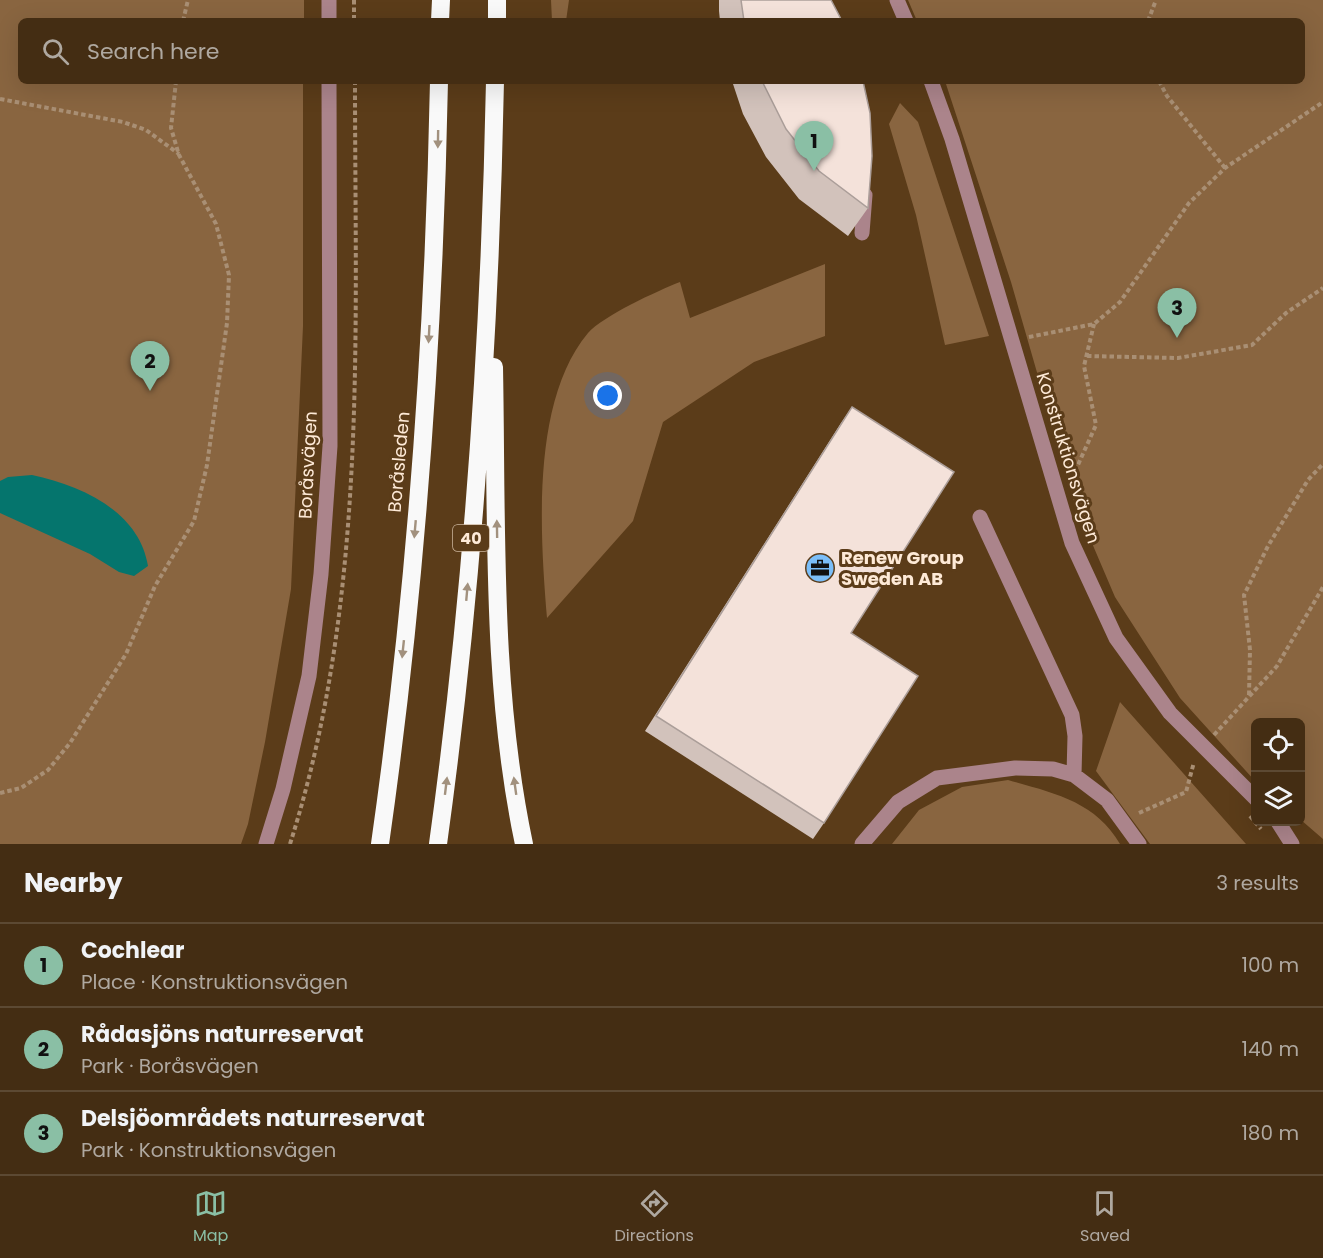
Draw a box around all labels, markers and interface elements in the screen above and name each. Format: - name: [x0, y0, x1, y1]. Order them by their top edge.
- search box: [18, 18, 1305, 84]
- icon: search: [39, 35, 72, 68]
- text: Search here: [87, 36, 220, 67]
- pin: 1: [794, 122, 834, 171]
- one-way arrow: [433, 130, 443, 149]
- pin: 3: [1158, 288, 1196, 338]
- one-way arrow: [424, 325, 433, 344]
- pin: 2: [130, 342, 170, 391]
- street label: Konstruktionsvägen: [1031, 369, 1106, 547]
- your location: [593, 381, 622, 410]
- street label: Boråsvägen: [292, 410, 323, 520]
- street label: Boråsleden: [382, 410, 415, 513]
- one-way arrow: [410, 519, 420, 538]
- one-way arrow: [493, 520, 502, 539]
- road number: 40: [453, 525, 489, 551]
- place label: Renew Group Sweden AB: [841, 545, 964, 591]
- office icon: Renew Group Sweden AB: [804, 552, 836, 584]
- one-way arrow: [462, 583, 472, 602]
- one-way arrow: [399, 639, 408, 658]
- map controls: [1251, 718, 1305, 826]
- button: locate: [1251, 718, 1305, 772]
- button: layers: [1251, 772, 1305, 826]
- one-way arrow: [441, 776, 450, 795]
- one-way arrow: [511, 777, 520, 796]
- text: Nearby: [24, 865, 122, 901]
- text: 3 results: [1216, 869, 1299, 897]
- text: Cochlear: [81, 935, 184, 966]
- text: 1: [40, 951, 47, 979]
- text: 100 m: [1242, 951, 1299, 979]
- text: Place · Konstruktionsvägen: [81, 968, 348, 996]
- text: Rådasjöns naturreservat: [81, 1019, 363, 1050]
- text: 2: [38, 1035, 49, 1063]
- text: 140 m: [1242, 1035, 1299, 1063]
- text: Park · Boråsvägen: [81, 1052, 259, 1080]
- text: Delsjöområdets naturreservat: [81, 1103, 425, 1134]
- text: 3: [37, 1119, 50, 1147]
- text: 180 m: [1241, 1119, 1299, 1147]
- text: Park · Konstruktionsvägen: [81, 1136, 336, 1164]
- tab: Map: [193, 1187, 228, 1248]
- tab: Directions: [615, 1187, 694, 1248]
- tab: Saved: [1080, 1187, 1130, 1248]

